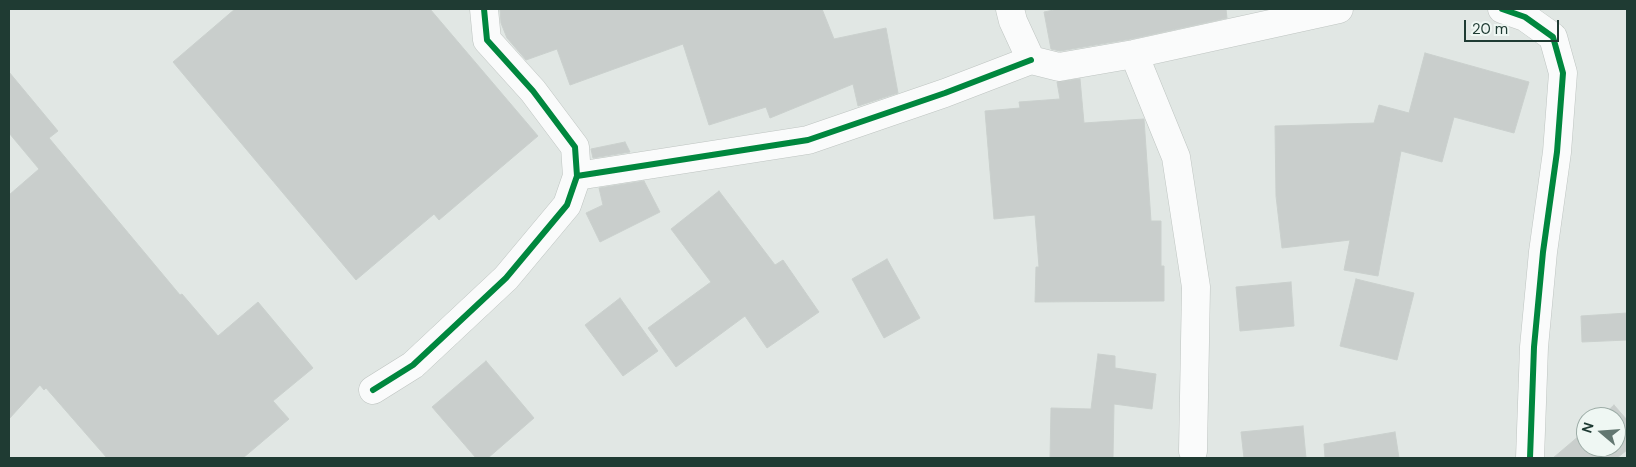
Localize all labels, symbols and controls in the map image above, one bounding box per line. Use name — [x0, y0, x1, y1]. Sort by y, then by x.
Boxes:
scale bar — [1466, 10, 1561, 42]
text: 20 m — [1472, 19, 1508, 39]
north arrow — [1576, 407, 1626, 457]
text: N — [1578, 420, 1598, 435]

